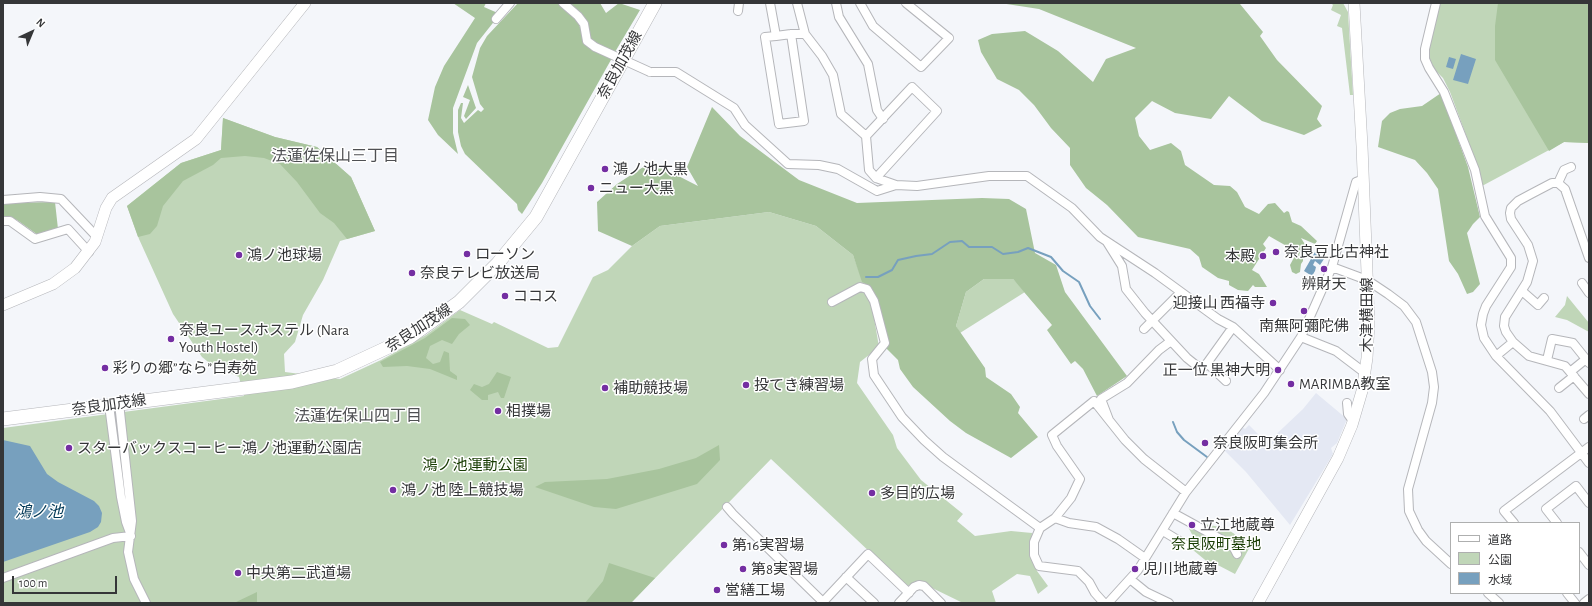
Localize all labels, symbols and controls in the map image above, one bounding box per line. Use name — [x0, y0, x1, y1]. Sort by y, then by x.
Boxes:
north arrow — [12, 12, 52, 52]
text: N — [34, 16, 47, 30]
street label: 奈良加茂線 — [594, 28, 646, 102]
district label: 法蓮佐保山三丁目 — [271, 146, 399, 166]
place label: 鴻ノ池大黒 — [613, 160, 688, 178]
marker: 鴻ノ池大黒 — [600, 164, 610, 174]
place label: ニュー大黒 — [599, 179, 674, 197]
marker: ニュー大黒 — [586, 183, 596, 193]
place label: 奈良豆比古神社 — [1284, 243, 1389, 261]
place label: ローソン — [475, 245, 535, 263]
place label: 鴻ノ池球場 — [247, 246, 322, 264]
place label: 本殿 — [1225, 247, 1255, 265]
marker: 奈良豆比古神社 — [1271, 247, 1281, 257]
marker: ローソン — [462, 249, 472, 259]
marker: 鴻ノ池球場 — [234, 250, 244, 260]
marker: 本殿 — [1258, 251, 1268, 261]
place label: 奈良テレビ放送局 — [420, 264, 540, 282]
marker: 辨財天 — [1319, 264, 1329, 274]
marker: 奈良テレビ放送局 — [407, 268, 417, 278]
place label: 辨財天 — [1302, 275, 1346, 293]
street label: 木津横田線 — [1358, 278, 1376, 352]
place label: ココス — [513, 287, 558, 305]
marker: ココス — [500, 291, 510, 301]
place label: 迎接山 西福寺 — [1173, 294, 1265, 312]
marker: 迎接山 西福寺 — [1268, 298, 1278, 308]
street label: 奈良加茂線 — [383, 300, 455, 356]
marker: 南無阿彌陀佛 — [1299, 306, 1309, 316]
place label: 南無阿彌陀佛 — [1259, 317, 1349, 335]
place label: 奈良ユースホステル (Nara Youth Hostel) — [179, 321, 349, 356]
marker: 奈良ユースホステル (Nara Youth Hostel) — [166, 334, 176, 344]
place label: 彩りの郷”なら”白寿苑 — [113, 359, 257, 377]
place label: 正一位 黒神大明 — [1163, 361, 1270, 379]
marker: 彩りの郷”なら”白寿苑 — [100, 363, 110, 373]
marker: 正一位 黒神大明 — [1273, 365, 1283, 375]
place label: MARIMBA教室 — [1299, 375, 1390, 393]
place label: 投てき練習場 — [754, 376, 844, 394]
place label: 補助競技場 — [613, 379, 688, 397]
marker: MARIMBA教室 — [1286, 379, 1296, 389]
marker: 投てき練習場 — [741, 380, 751, 390]
marker: 補助競技場 — [600, 383, 610, 393]
street label: 奈良加茂線 — [71, 391, 147, 419]
place label: 相撲場 — [506, 402, 551, 420]
district label: 法蓮佐保山四丁目 — [294, 406, 422, 426]
marker: 相撲場 — [493, 406, 503, 416]
place label: 奈良阪町集会所 — [1213, 434, 1318, 452]
marker: 奈良阪町集会所 — [1200, 438, 1210, 448]
place label: スターバックスコーヒー鴻ノ池運動公園店 — [77, 439, 362, 457]
marker: スターバックスコーヒー鴻ノ池運動公園店 — [64, 443, 74, 453]
park label: 鴻ノ池運動公園 — [423, 456, 527, 474]
place label: 鴻ノ池 陸上競技場 — [401, 481, 523, 499]
place label: 多目的広場 — [880, 484, 955, 502]
marker: 鴻ノ池 陸上競技場 — [388, 485, 398, 495]
marker: 多目的広場 — [867, 488, 877, 498]
water label: 鴻ノ池 — [15, 502, 63, 522]
place label: 立江地蔵尊 — [1200, 516, 1275, 534]
marker: 立江地蔵尊 — [1187, 520, 1197, 530]
legend — [1450, 522, 1580, 594]
text: 道路 — [1488, 534, 1512, 546]
park label: 奈良阪町墓地 — [1171, 535, 1261, 553]
place label: 第16実習場 — [732, 536, 804, 554]
marker: 第16実習場 — [719, 540, 729, 550]
text: 公園 — [1488, 554, 1512, 566]
place label: 第8実習場 — [751, 560, 818, 578]
place label: 児川地蔵尊 — [1143, 560, 1218, 578]
place label: 中央第二武道場 — [246, 564, 351, 582]
marker: 第8実習場 — [738, 564, 748, 574]
marker: 児川地蔵尊 — [1130, 564, 1140, 574]
scale bar — [14, 568, 119, 594]
marker: 中央第二武道場 — [233, 568, 243, 578]
text: 水域 — [1488, 574, 1512, 586]
text: 100 m — [19, 577, 47, 589]
place label: 営繕工場 — [725, 581, 785, 599]
marker: 営繕工場 — [712, 585, 722, 595]

